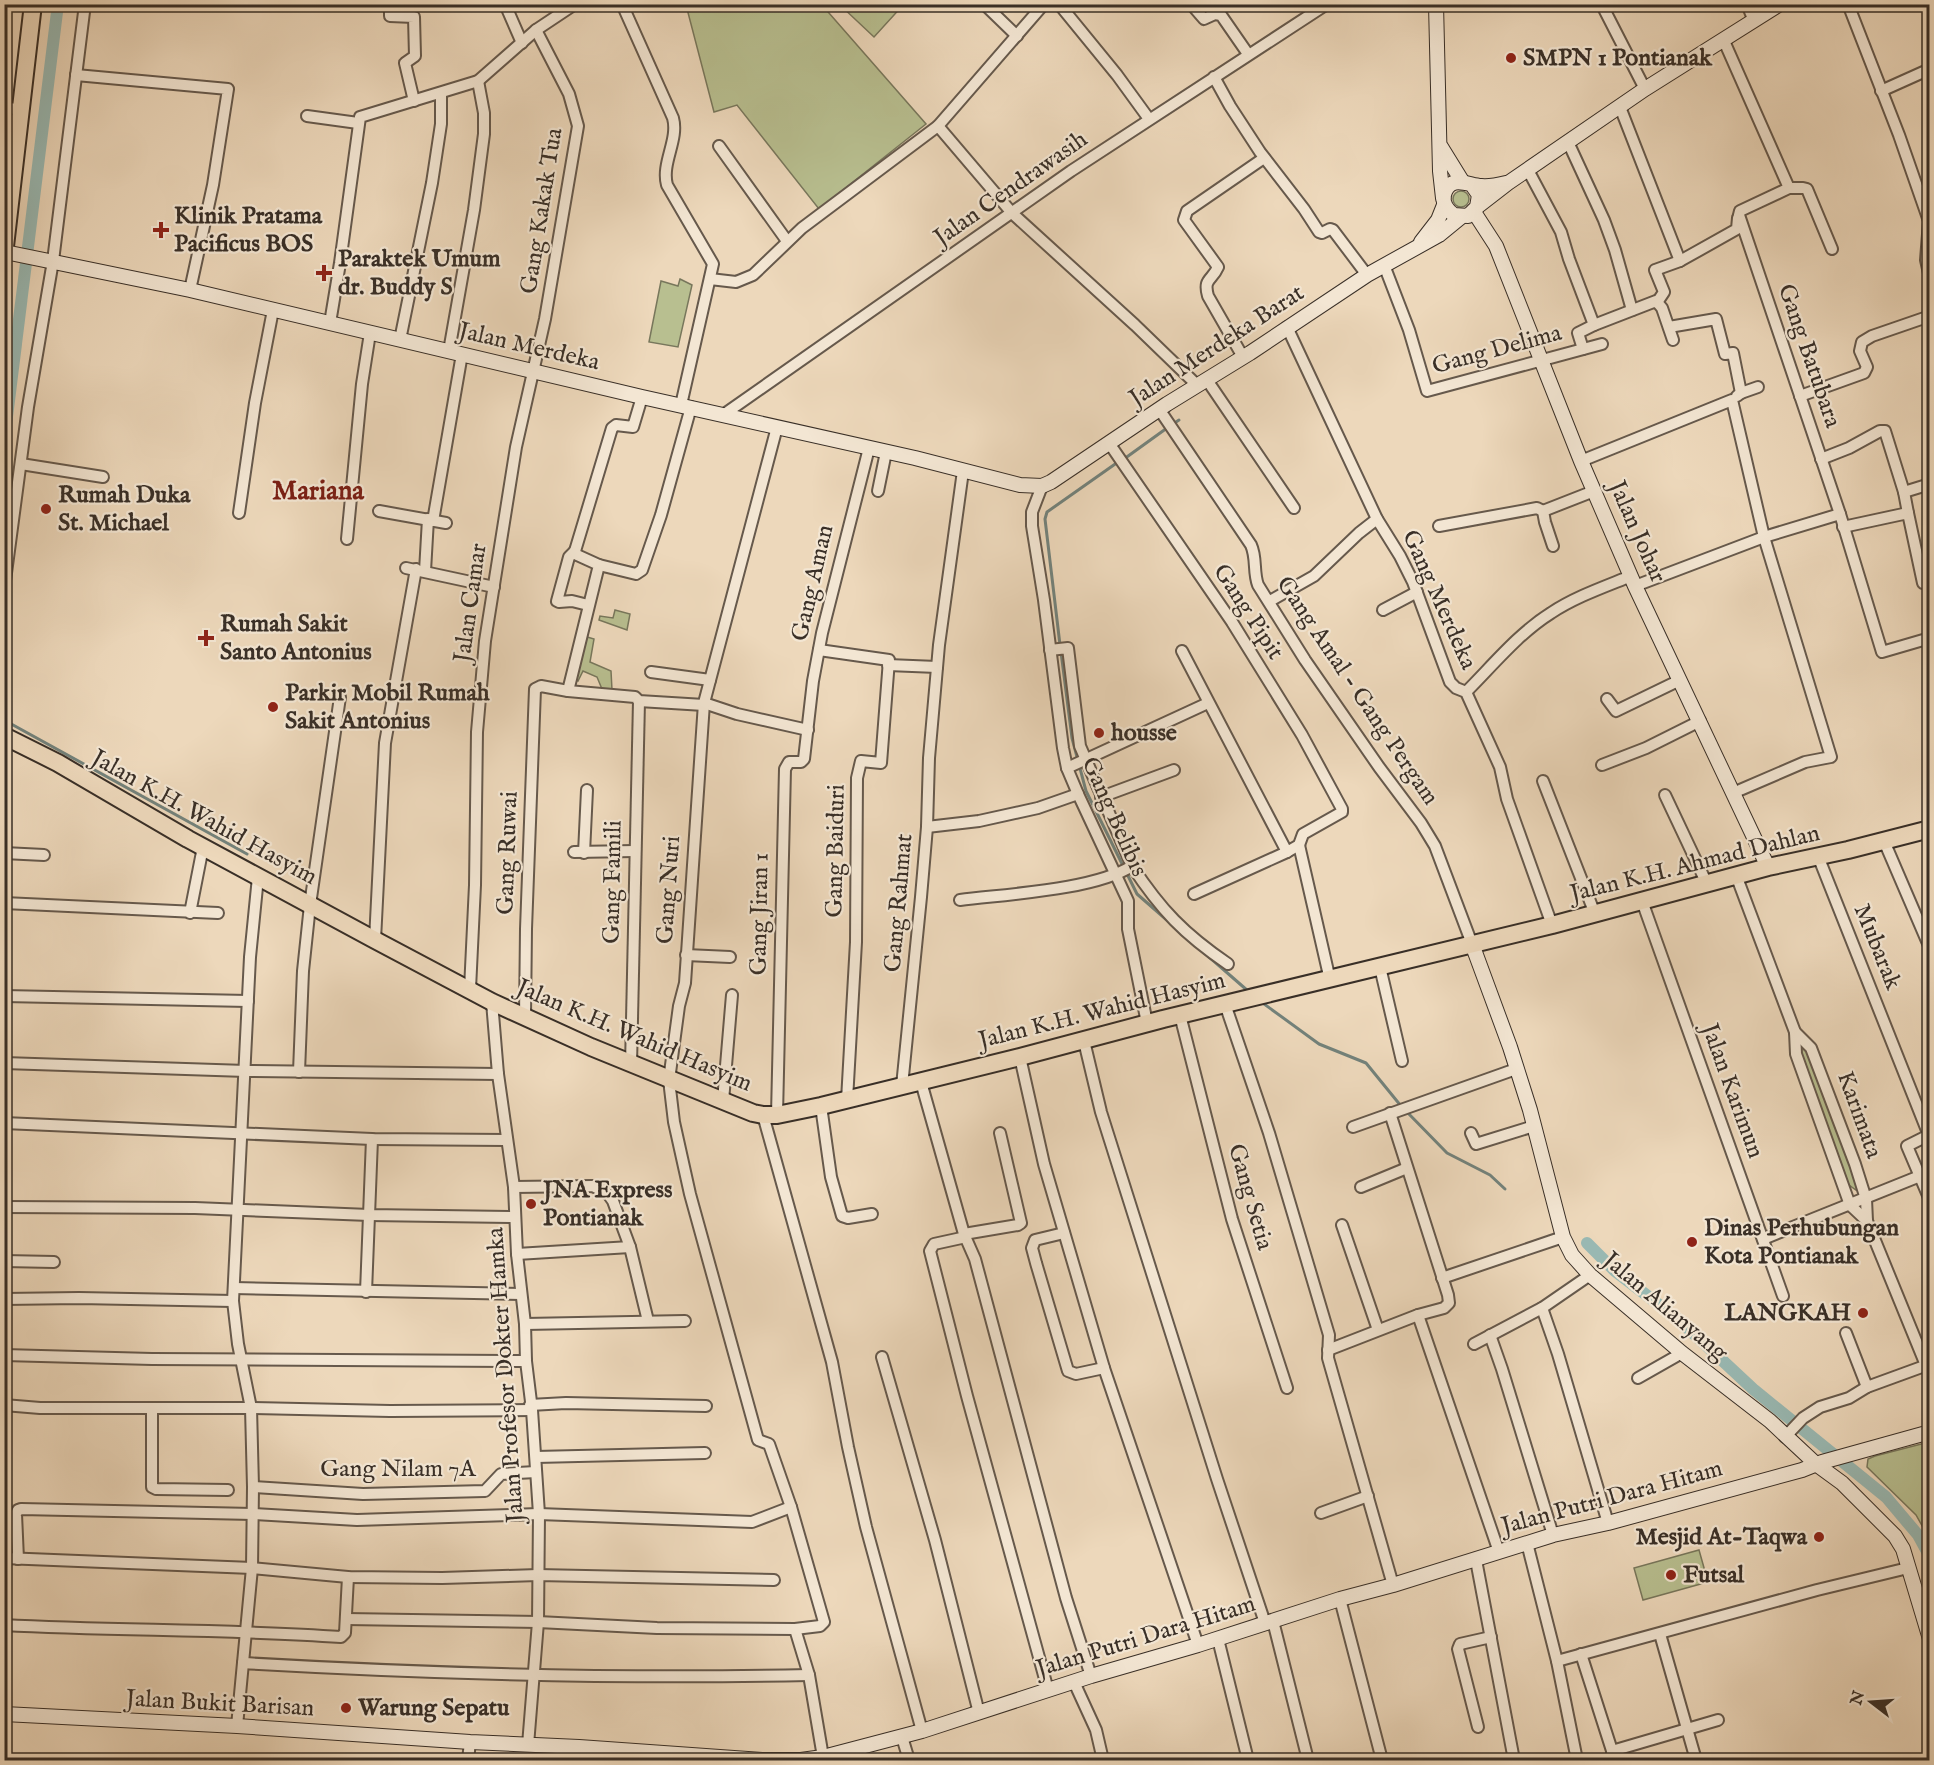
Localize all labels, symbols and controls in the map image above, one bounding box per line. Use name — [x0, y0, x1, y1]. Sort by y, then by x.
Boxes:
place label: SMPN 1 Pontianak — [1523, 43, 1713, 74]
marker: SMPN 1 Pontianak — [1504, 51, 1518, 65]
street label: Jalan Cendrawasih — [926, 124, 1094, 255]
street label: Gang Kakak Tua — [514, 125, 571, 296]
place label: Klinik Pratama Pacificus BOS — [174, 201, 323, 260]
marker: Klinik Pratama Pacificus BOS — [152, 221, 170, 239]
place label: Paraktek Umum dr. Buddy S — [338, 244, 501, 303]
marker: Paraktek Umum dr. Buddy S — [315, 264, 333, 282]
street label: Jalan Merdeka Barat — [1121, 278, 1310, 416]
street label: Gang Batubara — [1770, 280, 1848, 432]
street label: Jalan Merdeka — [453, 315, 603, 378]
street label: Gang Delima — [1429, 318, 1566, 382]
street label: Jalan Johar — [1600, 473, 1673, 588]
district label: Mariana — [272, 475, 365, 509]
place label: Rumah Duka St. Michael — [58, 480, 191, 539]
marker: Rumah Duka St. Michael — [39, 502, 53, 516]
street label: Gang Aman — [785, 522, 841, 644]
street label: Gang Merdeka — [1394, 525, 1484, 675]
street label: Jalan Camar — [447, 541, 495, 667]
street label: Gang Pipit — [1206, 558, 1290, 666]
street label: Gang Amal - Gang Pergam — [1269, 571, 1445, 811]
place label: Rumah Sakit Santo Antonius — [220, 609, 372, 668]
marker: Rumah Sakit Santo Antonius — [197, 629, 215, 647]
place label: Parkir Mobil Rumah Sakit Antonius — [285, 678, 490, 737]
marker: Parkir Mobil Rumah Sakit Antonius — [266, 700, 280, 714]
place label: housse — [1110, 718, 1177, 749]
marker: housse — [1092, 726, 1106, 740]
street label: Jalan K.H. Wahid Hasyim — [83, 742, 322, 893]
street label: Gang Belibis — [1074, 752, 1154, 882]
street label: Gang Baiduri — [819, 784, 853, 918]
street label: Gang Ruwai — [490, 791, 526, 915]
street label: Jalan K.H. Ahmad Dahlan — [1564, 818, 1823, 911]
street label: Gang Famili — [596, 820, 630, 944]
street label: Gang Rahmat — [878, 832, 920, 974]
street label: Gang Nuri — [650, 835, 688, 945]
street label: Gang Jiran 1 — [743, 852, 777, 976]
street label: Mubarak — [1846, 899, 1908, 995]
street label: Jalan K.H. Wahid Hasyim — [972, 965, 1229, 1057]
street label: Jalan K.H. Wahid Hasyim — [509, 971, 757, 1100]
street label: Jalan Karimun — [1692, 1017, 1771, 1163]
street label: Karimata — [1829, 1067, 1889, 1163]
street label: Gang Setia — [1220, 1140, 1280, 1254]
place label: JNA Express Pontianak — [540, 1175, 673, 1234]
marker: JNA Express Pontianak — [524, 1197, 538, 1211]
place label: Dinas Perhubungan Kota Pontianak — [1704, 1213, 1899, 1272]
street label: Jalan Profesor Dokter Hamka — [480, 1226, 532, 1527]
marker: Dinas Perhubungan Kota Pontianak — [1685, 1235, 1699, 1249]
street label: Jalan Alianyang — [1594, 1244, 1735, 1369]
place label: LANGKAH — [1724, 1298, 1851, 1329]
marker: LANGKAH — [1856, 1306, 1870, 1320]
street label: Gang Nilam 7A — [320, 1454, 477, 1485]
street label: Jalan Putri Dara Hitam — [1495, 1454, 1726, 1543]
place label: Mesjid At-Taqwa — [1635, 1522, 1808, 1553]
marker: Mesjid At-Taqwa — [1812, 1530, 1826, 1544]
place label: Futsal — [1683, 1560, 1745, 1591]
marker: Futsal — [1664, 1568, 1678, 1582]
street label: Jalan Putri Dara Hitam — [1030, 1589, 1259, 1686]
north arrow — [1841, 1672, 1901, 1732]
street label: Jalan Bukit Barisan — [122, 1683, 315, 1724]
text: N — [1847, 1689, 1870, 1709]
place label: Warung Sepatu — [357, 1693, 510, 1724]
marker: Warung Sepatu — [339, 1701, 353, 1715]

